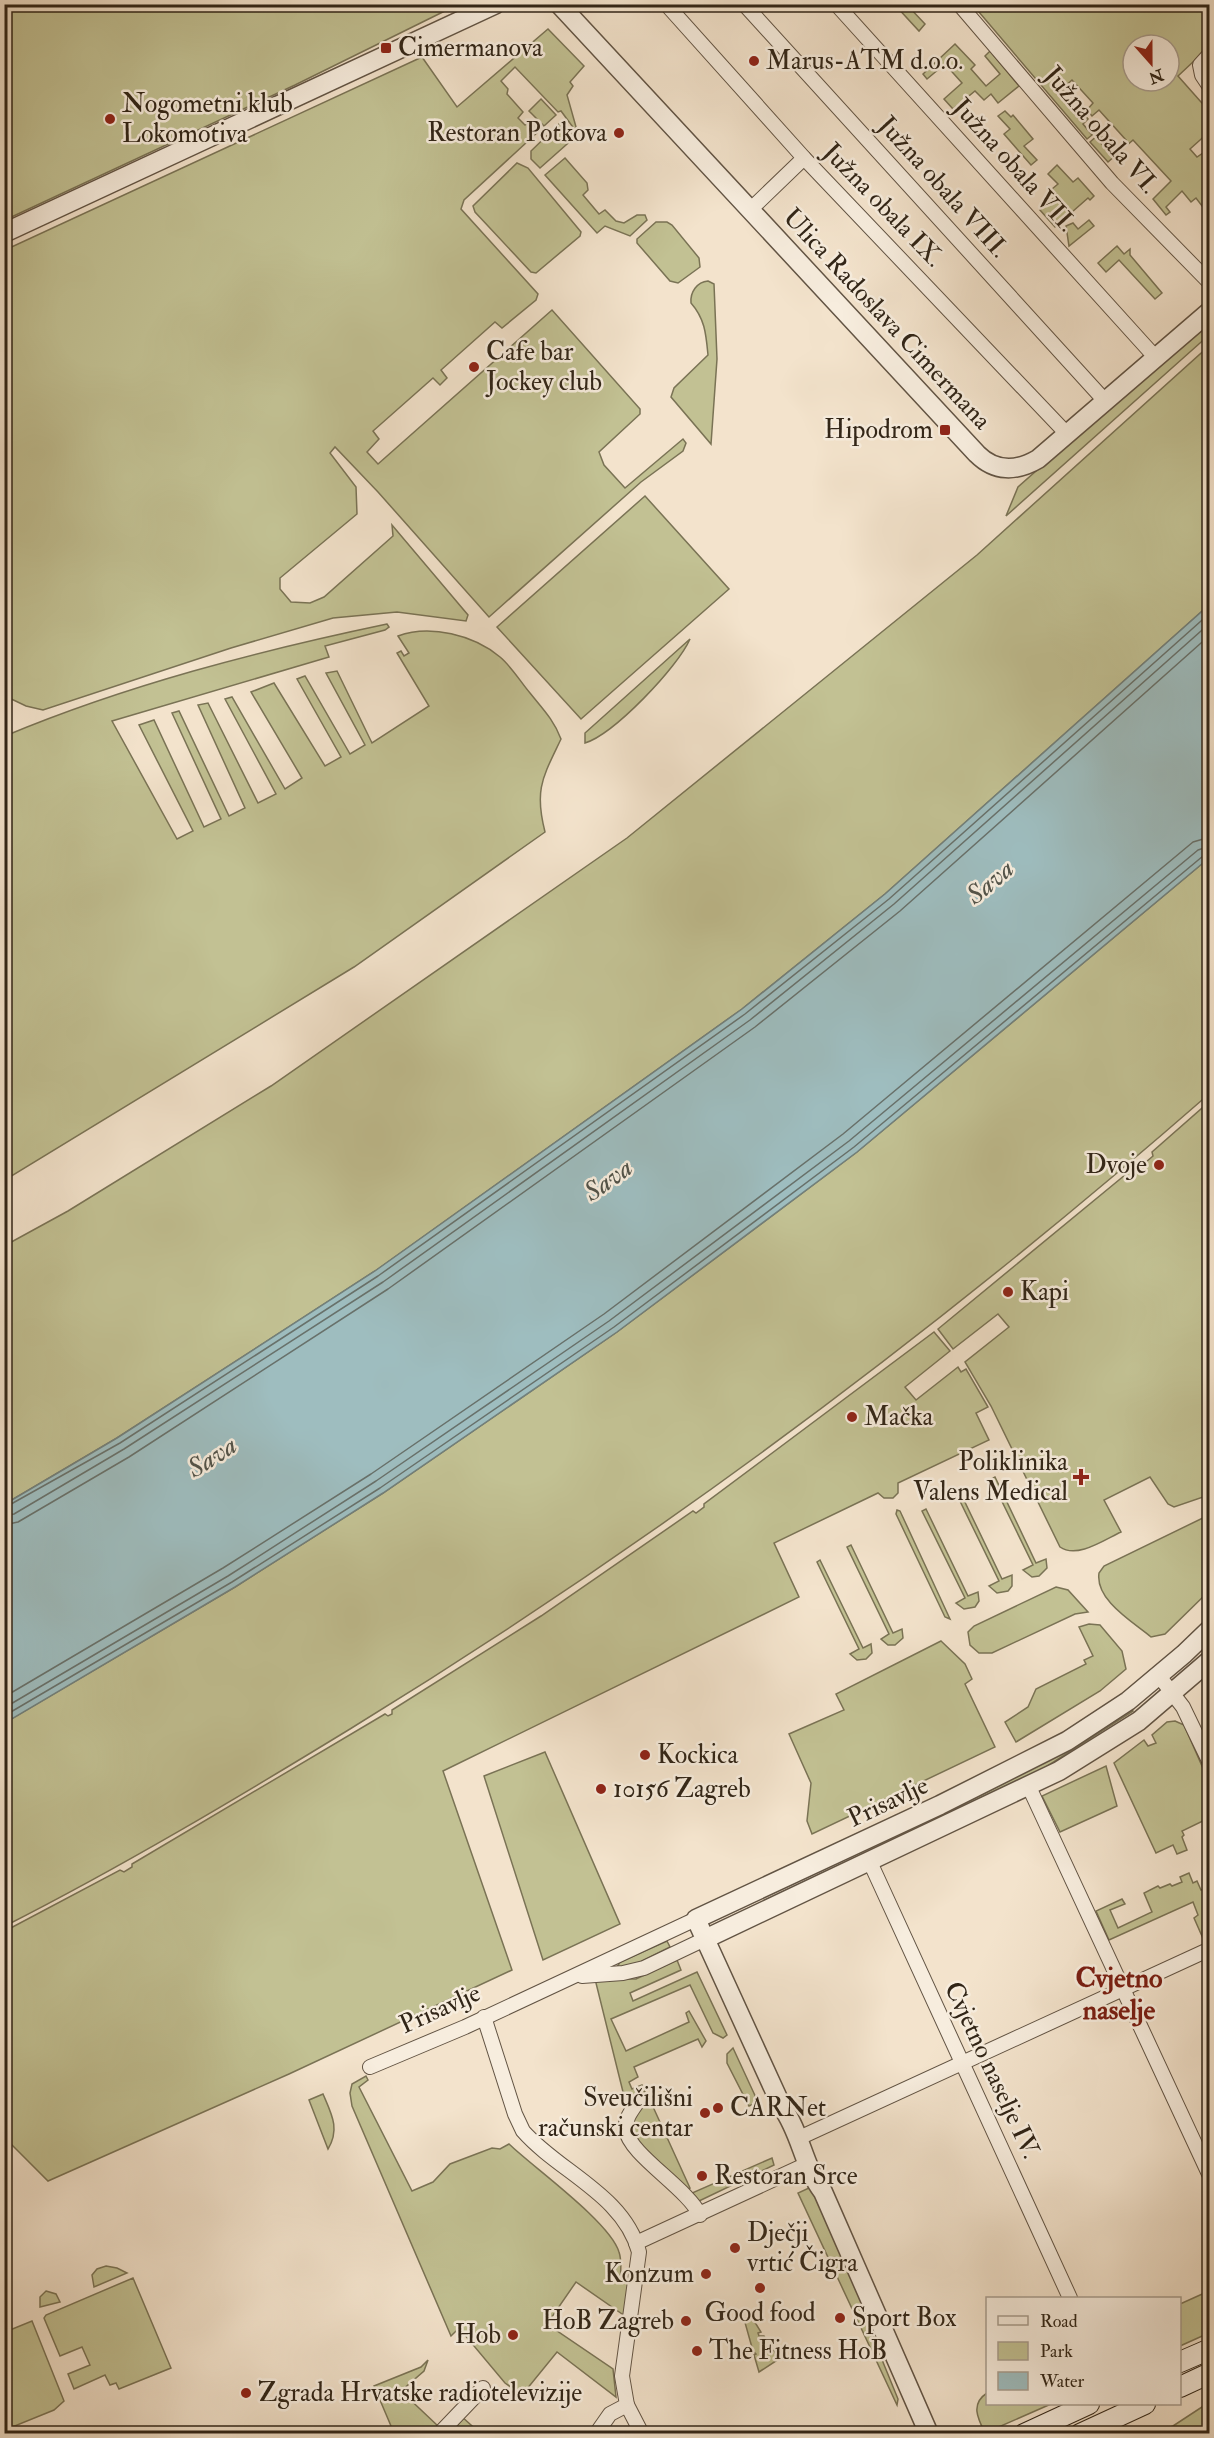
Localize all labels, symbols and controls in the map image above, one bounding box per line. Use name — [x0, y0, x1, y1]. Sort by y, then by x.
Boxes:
place label: Cimermanova — [398, 32, 543, 64]
north arrow — [1121, 33, 1181, 93]
marker: Cimermanova — [379, 41, 393, 55]
place label: Marus-ATM d.o.o. — [766, 45, 963, 77]
marker: Marus-ATM d.o.o. — [747, 54, 761, 68]
street label: Južna obala VI. — [1036, 59, 1165, 200]
text: N — [1145, 64, 1167, 88]
place label: Nogometni klub Lokomotiva — [122, 88, 293, 150]
street label: Južna obala VII. — [945, 91, 1082, 238]
street label: Južna obala VIII. — [870, 109, 1015, 264]
marker: Nogometni klub Lokomotiva — [103, 112, 117, 126]
place label: Restoran Potkova — [427, 117, 607, 149]
marker: Restoran Potkova — [612, 126, 626, 140]
street label: Južna obala IX. — [815, 136, 950, 274]
street label: Ulica Radoslava Cimermana — [776, 202, 998, 437]
place label: Cafe bar Jockey club — [485, 336, 602, 398]
marker: Cafe bar Jockey club — [467, 360, 481, 374]
place label: Hipodrom — [824, 414, 933, 447]
marker: Hipodrom — [938, 423, 952, 437]
water label: Sava — [958, 852, 1021, 912]
place label: Dvoje — [1085, 1149, 1147, 1181]
water label: Sava — [576, 1151, 639, 1209]
marker: Dvoje — [1152, 1158, 1166, 1172]
place label: Kapi — [1020, 1276, 1069, 1309]
marker: Kapi — [1001, 1285, 1015, 1299]
place label: Mačka — [864, 1401, 933, 1433]
marker: Mačka — [845, 1410, 859, 1424]
water label: Sava — [180, 1429, 243, 1486]
place label: Poliklinika Valens Medical — [913, 1446, 1068, 1508]
marker: Poliklinika Valens Medical — [1072, 1468, 1090, 1486]
place label: Kockica — [657, 1739, 738, 1771]
marker: Kockica — [638, 1748, 652, 1762]
street label: Prisavlje — [843, 1769, 934, 1835]
place label: 10156 Zagreb — [613, 1773, 751, 1805]
marker: 10156 Zagreb — [594, 1782, 608, 1796]
district label: Cvjetno naselje — [1075, 1961, 1163, 2028]
street label: Prisavlje — [394, 1977, 486, 2041]
street label: Cvjetno naselje IV. — [937, 1977, 1047, 2163]
place label: Sveučilišni računski centar — [538, 2082, 693, 2144]
place label: CARNet — [730, 2092, 826, 2124]
marker: CARNet — [711, 2101, 725, 2115]
marker: Sveučilišni računski centar — [698, 2106, 712, 2120]
place label: Restoran Srce — [714, 2160, 858, 2192]
marker: Restoran Srce — [695, 2169, 709, 2183]
place label: Dječji vrtić Čigra — [746, 2217, 858, 2279]
marker: Dječji vrtić Čigra — [728, 2241, 742, 2255]
place label: Konzum — [604, 2258, 694, 2290]
marker: Konzum — [699, 2267, 713, 2281]
marker: Good food — [753, 2281, 767, 2295]
place label: Good food — [704, 2297, 816, 2329]
legend — [986, 2297, 1181, 2405]
place label: Sport Box — [852, 2302, 957, 2335]
place label: HoB Zagreb — [542, 2305, 674, 2337]
text: Road — [1040, 2310, 1078, 2333]
marker: Sport Box — [833, 2311, 847, 2325]
marker: HoB Zagreb — [679, 2314, 693, 2328]
place label: Hob — [455, 2319, 501, 2351]
marker: Hob — [506, 2328, 520, 2342]
place label: The Fitness HoB — [709, 2335, 887, 2367]
text: Park — [1040, 2340, 1073, 2363]
marker: The Fitness HoB — [690, 2344, 704, 2358]
text: Water — [1039, 2370, 1084, 2393]
place label: Zgrada Hrvatske radiotelevizije — [258, 2377, 582, 2409]
marker: Zgrada Hrvatske radiotelevizije — [239, 2386, 253, 2400]

